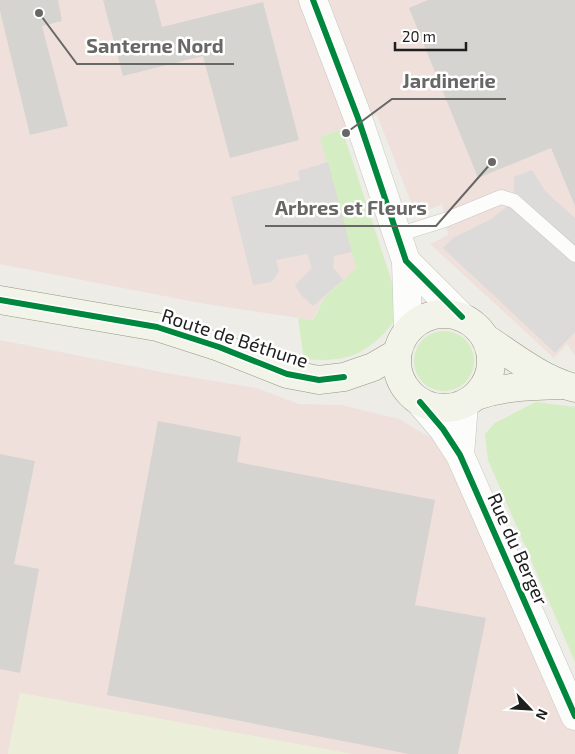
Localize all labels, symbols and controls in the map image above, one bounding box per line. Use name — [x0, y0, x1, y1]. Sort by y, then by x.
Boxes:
scale bar — [395, 20, 466, 52]
text: 20 m — [402, 27, 436, 45]
callout: Santerne Nord — [77, 29, 234, 64]
text: Santerne Nord — [86, 33, 224, 57]
callout: Jardinerie — [392, 64, 506, 99]
text: Jardinerie — [402, 68, 496, 92]
callout: Arbres et Fleurs — [265, 191, 436, 226]
text: Arbres et Fleurs — [275, 195, 427, 219]
street label: Route de Béthune — [159, 303, 311, 372]
street label: Rue du Berger — [483, 489, 554, 609]
north arrow — [505, 684, 555, 734]
text: N — [532, 707, 552, 723]

